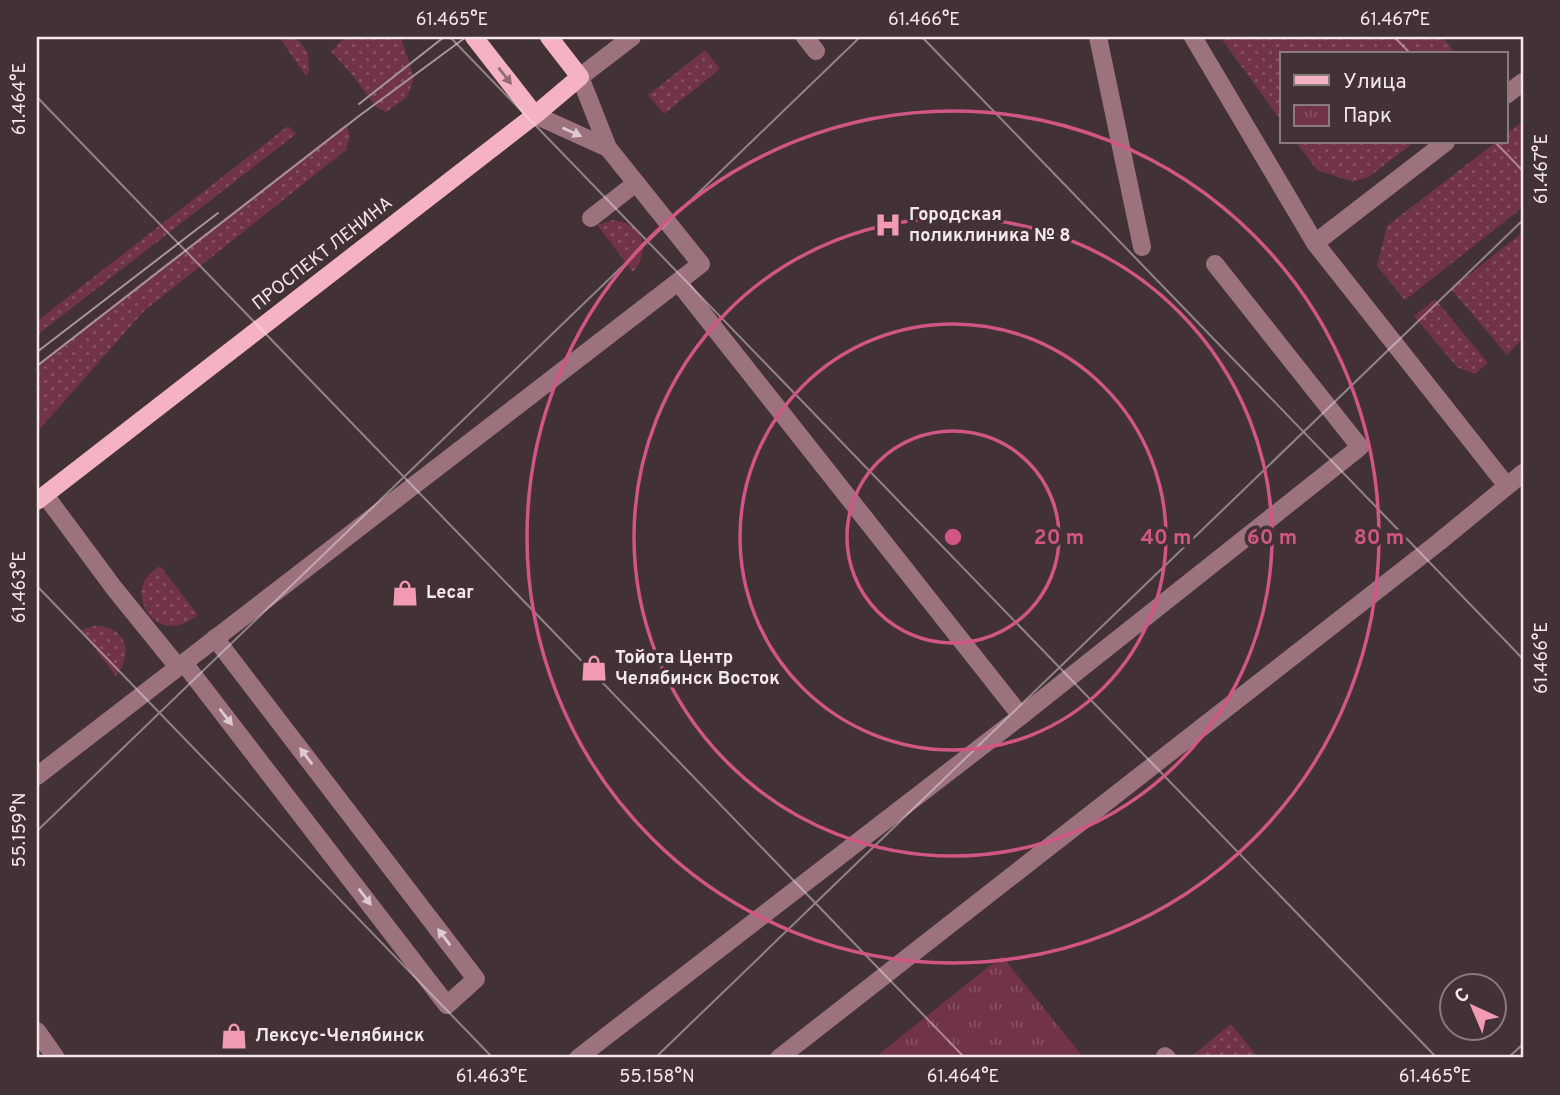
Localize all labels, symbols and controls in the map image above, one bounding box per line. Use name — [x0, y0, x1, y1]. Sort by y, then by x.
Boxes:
text: 61.465°E — [416, 9, 488, 32]
text: 61.466°E — [888, 9, 960, 32]
text: 61.467°E — [1360, 9, 1430, 32]
legend — [1280, 52, 1508, 144]
text: 61.464°E — [9, 63, 32, 135]
one-way arrow — [497, 67, 511, 85]
text: Улица — [1343, 69, 1407, 96]
text: Парк — [1343, 103, 1392, 130]
one-way arrow — [562, 126, 582, 138]
text: 61.467°E — [1531, 134, 1554, 204]
street label: ПРОСПЕКТ ЛЕНИНА — [248, 192, 398, 316]
place label: Городская поликлиника № 8 — [909, 204, 1071, 248]
hospital icon: Городская поликлиника № 8 — [873, 210, 903, 240]
centre of rings — [941, 525, 965, 549]
text: 20 m — [1034, 525, 1084, 552]
text: 40 m — [1141, 525, 1191, 552]
text: 60 m — [1247, 525, 1297, 552]
text: 80 m — [1354, 525, 1404, 552]
text: 61.463°E — [9, 551, 32, 623]
shop icon: Lecar — [390, 578, 420, 608]
place label: Lecar — [426, 582, 474, 605]
text: 61.466°E — [1531, 622, 1554, 694]
place label: Тойота Центр Челябинск Восток — [615, 647, 780, 691]
shop icon: Тойота Центр Челябинск Восток — [579, 653, 609, 683]
one-way arrow — [218, 708, 232, 726]
one-way arrow — [299, 747, 313, 766]
text: 55.159°N — [9, 793, 32, 867]
one-way arrow — [357, 888, 371, 906]
one-way arrow — [438, 928, 452, 946]
north arrow — [1438, 972, 1508, 1042]
text: С — [1450, 983, 1475, 1009]
shop icon: Лексус-Челябинск — [219, 1021, 249, 1051]
place label: Лексус-Челябинск — [255, 1025, 425, 1048]
text: 61.463°E — [456, 1066, 528, 1089]
text: 55.158°N — [619, 1066, 695, 1089]
text: 61.464°E — [927, 1066, 999, 1089]
text: 61.465°E — [1399, 1066, 1471, 1089]

